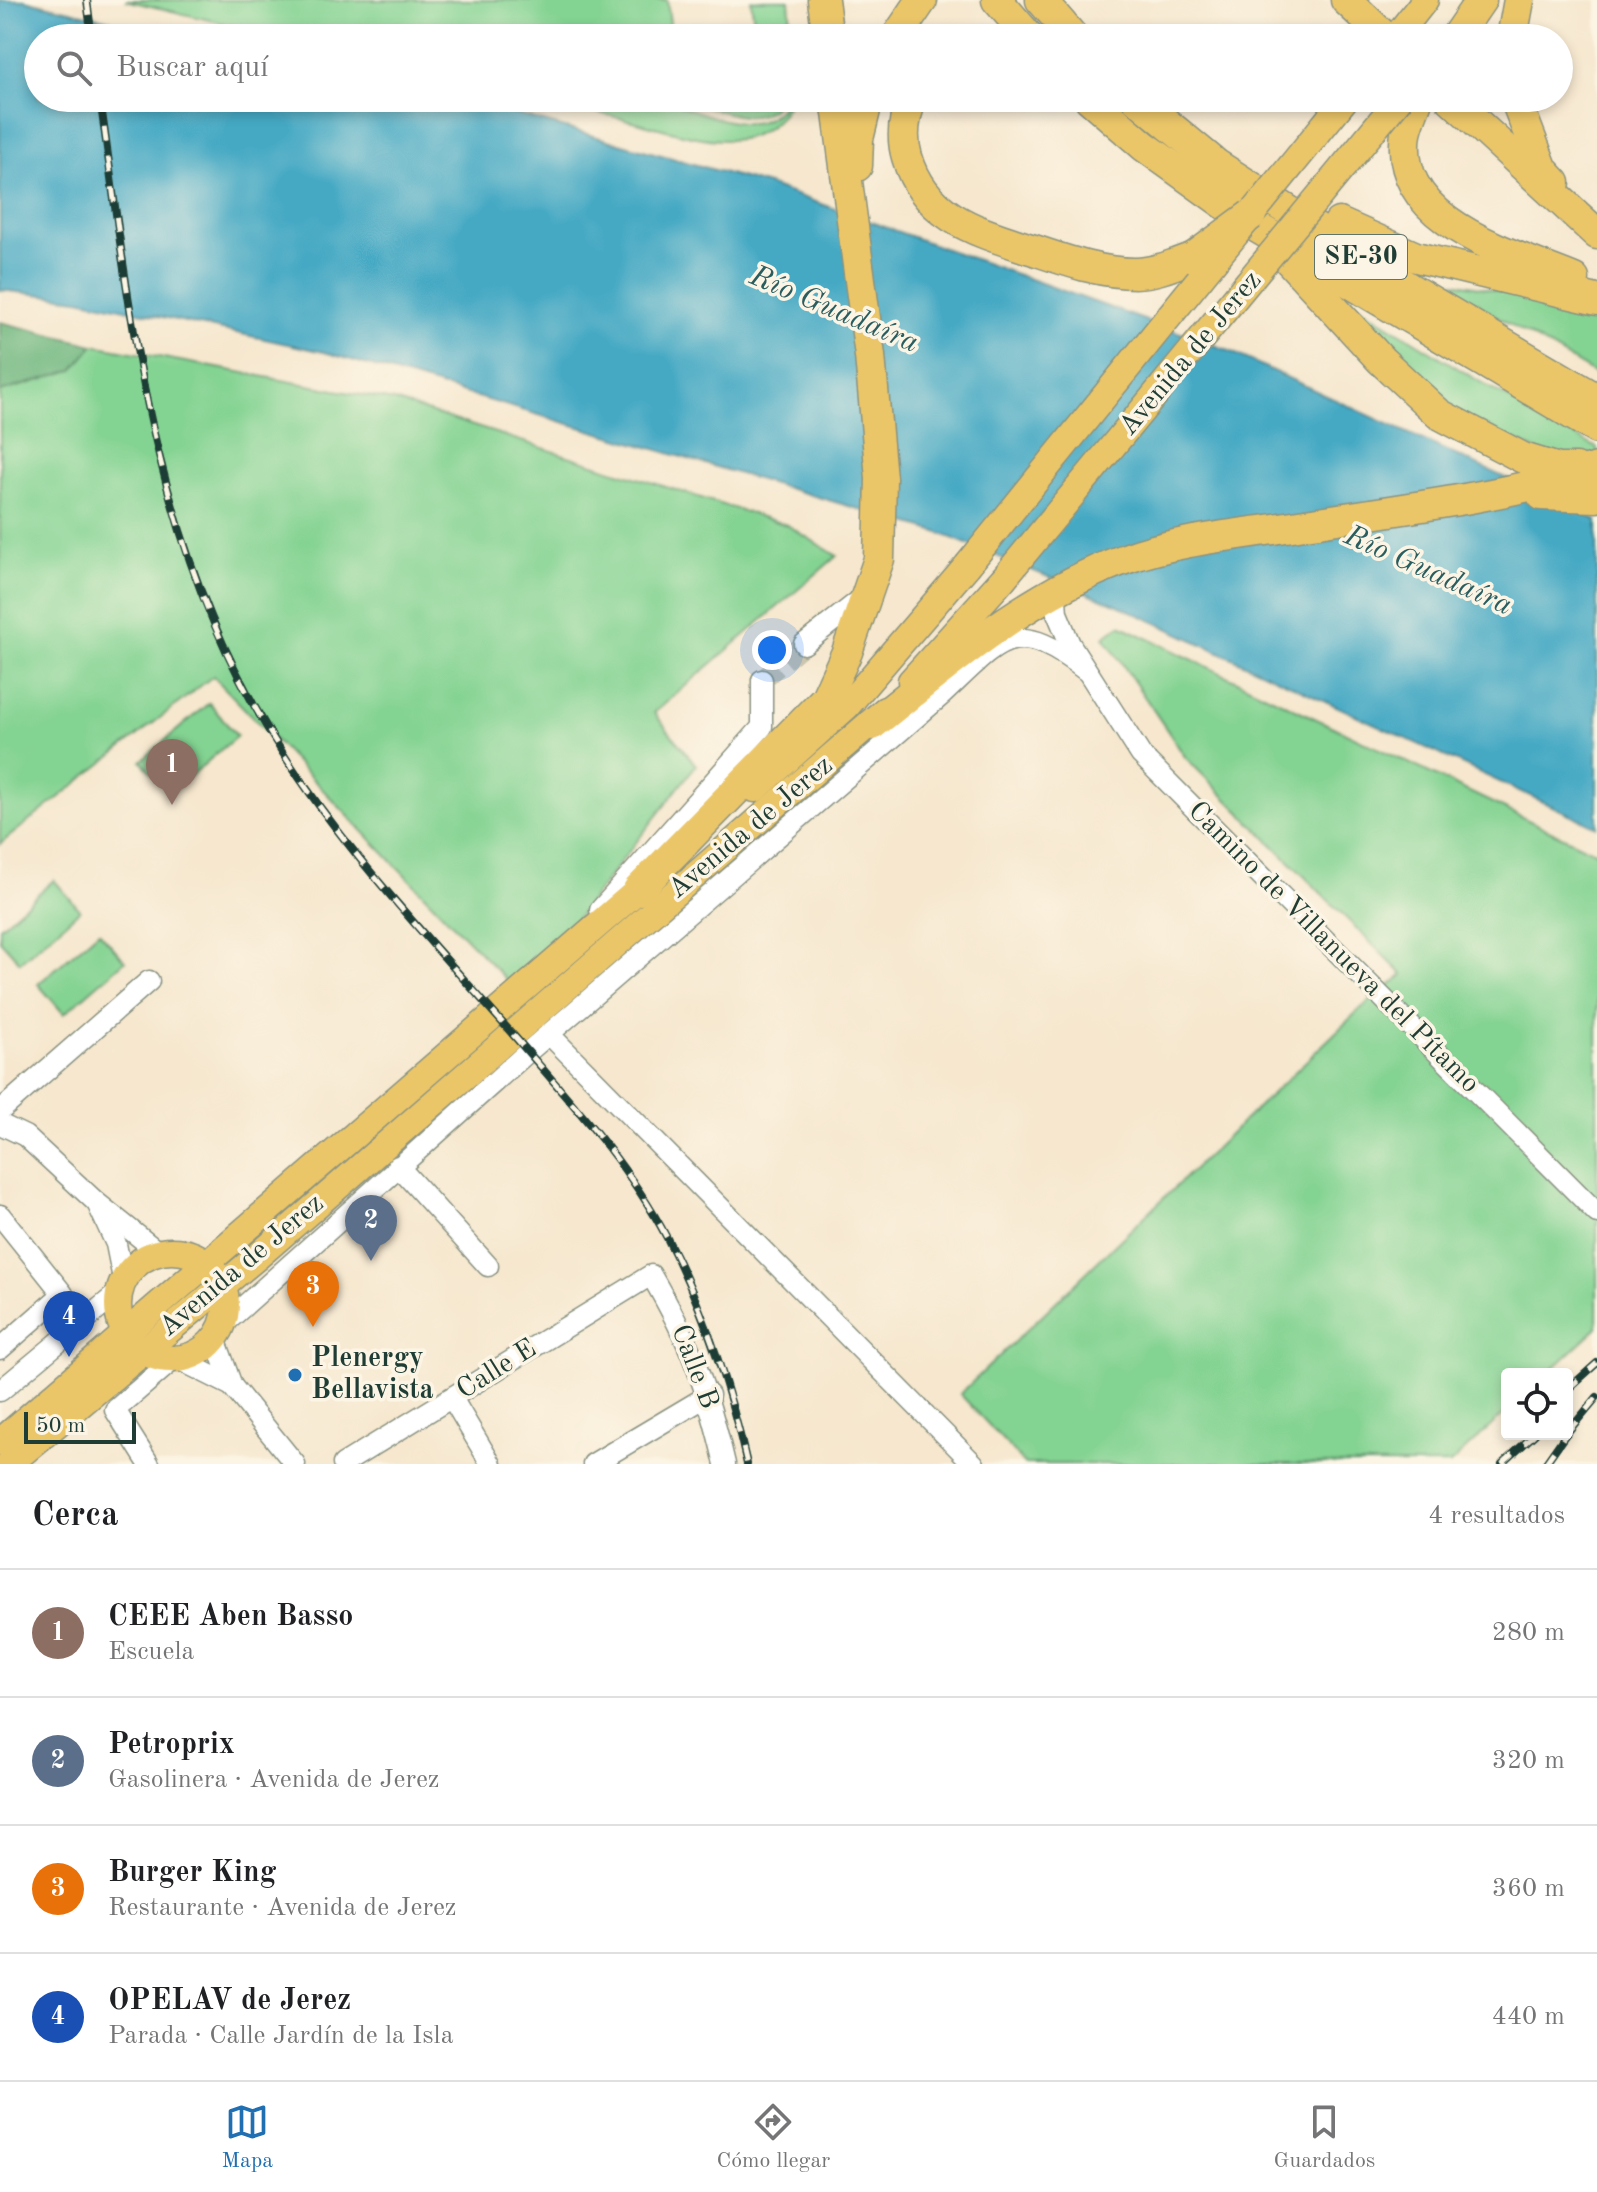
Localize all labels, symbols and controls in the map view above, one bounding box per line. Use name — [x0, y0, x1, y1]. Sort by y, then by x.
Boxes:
search box — [24, 24, 1573, 112]
icon: search — [52, 46, 96, 90]
text: Buscar aquí — [116, 53, 268, 83]
road number: SE-30 — [1315, 235, 1407, 279]
water label: Río Guadaíra — [744, 261, 923, 359]
street label: Avenida de Jerez — [1114, 266, 1268, 442]
water label: Río Guadaíra — [1339, 520, 1516, 621]
your location — [752, 630, 792, 670]
pin: 1 — [146, 739, 198, 805]
street label: Avenida de Jerez — [663, 751, 839, 905]
street label: Camino de Villanueva del Pítamo — [1182, 797, 1484, 1099]
street label: Avenida de Jerez — [154, 1189, 330, 1343]
pin: 2 — [345, 1195, 397, 1261]
pin: 3 — [287, 1261, 339, 1327]
pin: 4 — [43, 1291, 95, 1357]
street label: Calle B — [665, 1321, 723, 1413]
street label: Calle E — [452, 1335, 542, 1405]
place label: Plenergy Bellavista — [311, 1345, 434, 1405]
marker: Plenergy Bellavista — [286, 1366, 304, 1384]
map controls — [1501, 1368, 1573, 1440]
button: locate — [1501, 1368, 1573, 1440]
scale bar — [24, 1408, 136, 1444]
text: 50 m — [36, 1415, 85, 1437]
text: Cerca — [32, 1499, 118, 1533]
text: 4 resultados — [1428, 1503, 1565, 1529]
text: CEEE Aben Basso — [108, 1602, 353, 1632]
text: 1 — [50, 1620, 66, 1646]
text: 280 m — [1492, 1620, 1565, 1646]
text: Escuela — [108, 1639, 194, 1665]
text: Petroprix — [108, 1730, 235, 1760]
text: 2 — [50, 1748, 66, 1774]
text: 320 m — [1492, 1748, 1565, 1774]
text: Gasolinera · Avenida de Jerez — [108, 1767, 439, 1793]
text: Burger King — [108, 1858, 276, 1888]
text: 3 — [50, 1876, 66, 1902]
text: 360 m — [1492, 1876, 1565, 1902]
text: Restaurante · Avenida de Jerez — [108, 1895, 456, 1921]
text: OPELAV de Jerez — [108, 1986, 351, 2016]
text: 4 — [50, 2004, 66, 2030]
text: 440 m — [1492, 2004, 1565, 2030]
text: Parada · Calle Jardín de la Isla — [108, 2023, 454, 2049]
tab: Mapa — [222, 2100, 273, 2175]
tab: Cómo llegar — [716, 2100, 830, 2175]
tab: Guardados — [1274, 2100, 1375, 2175]

